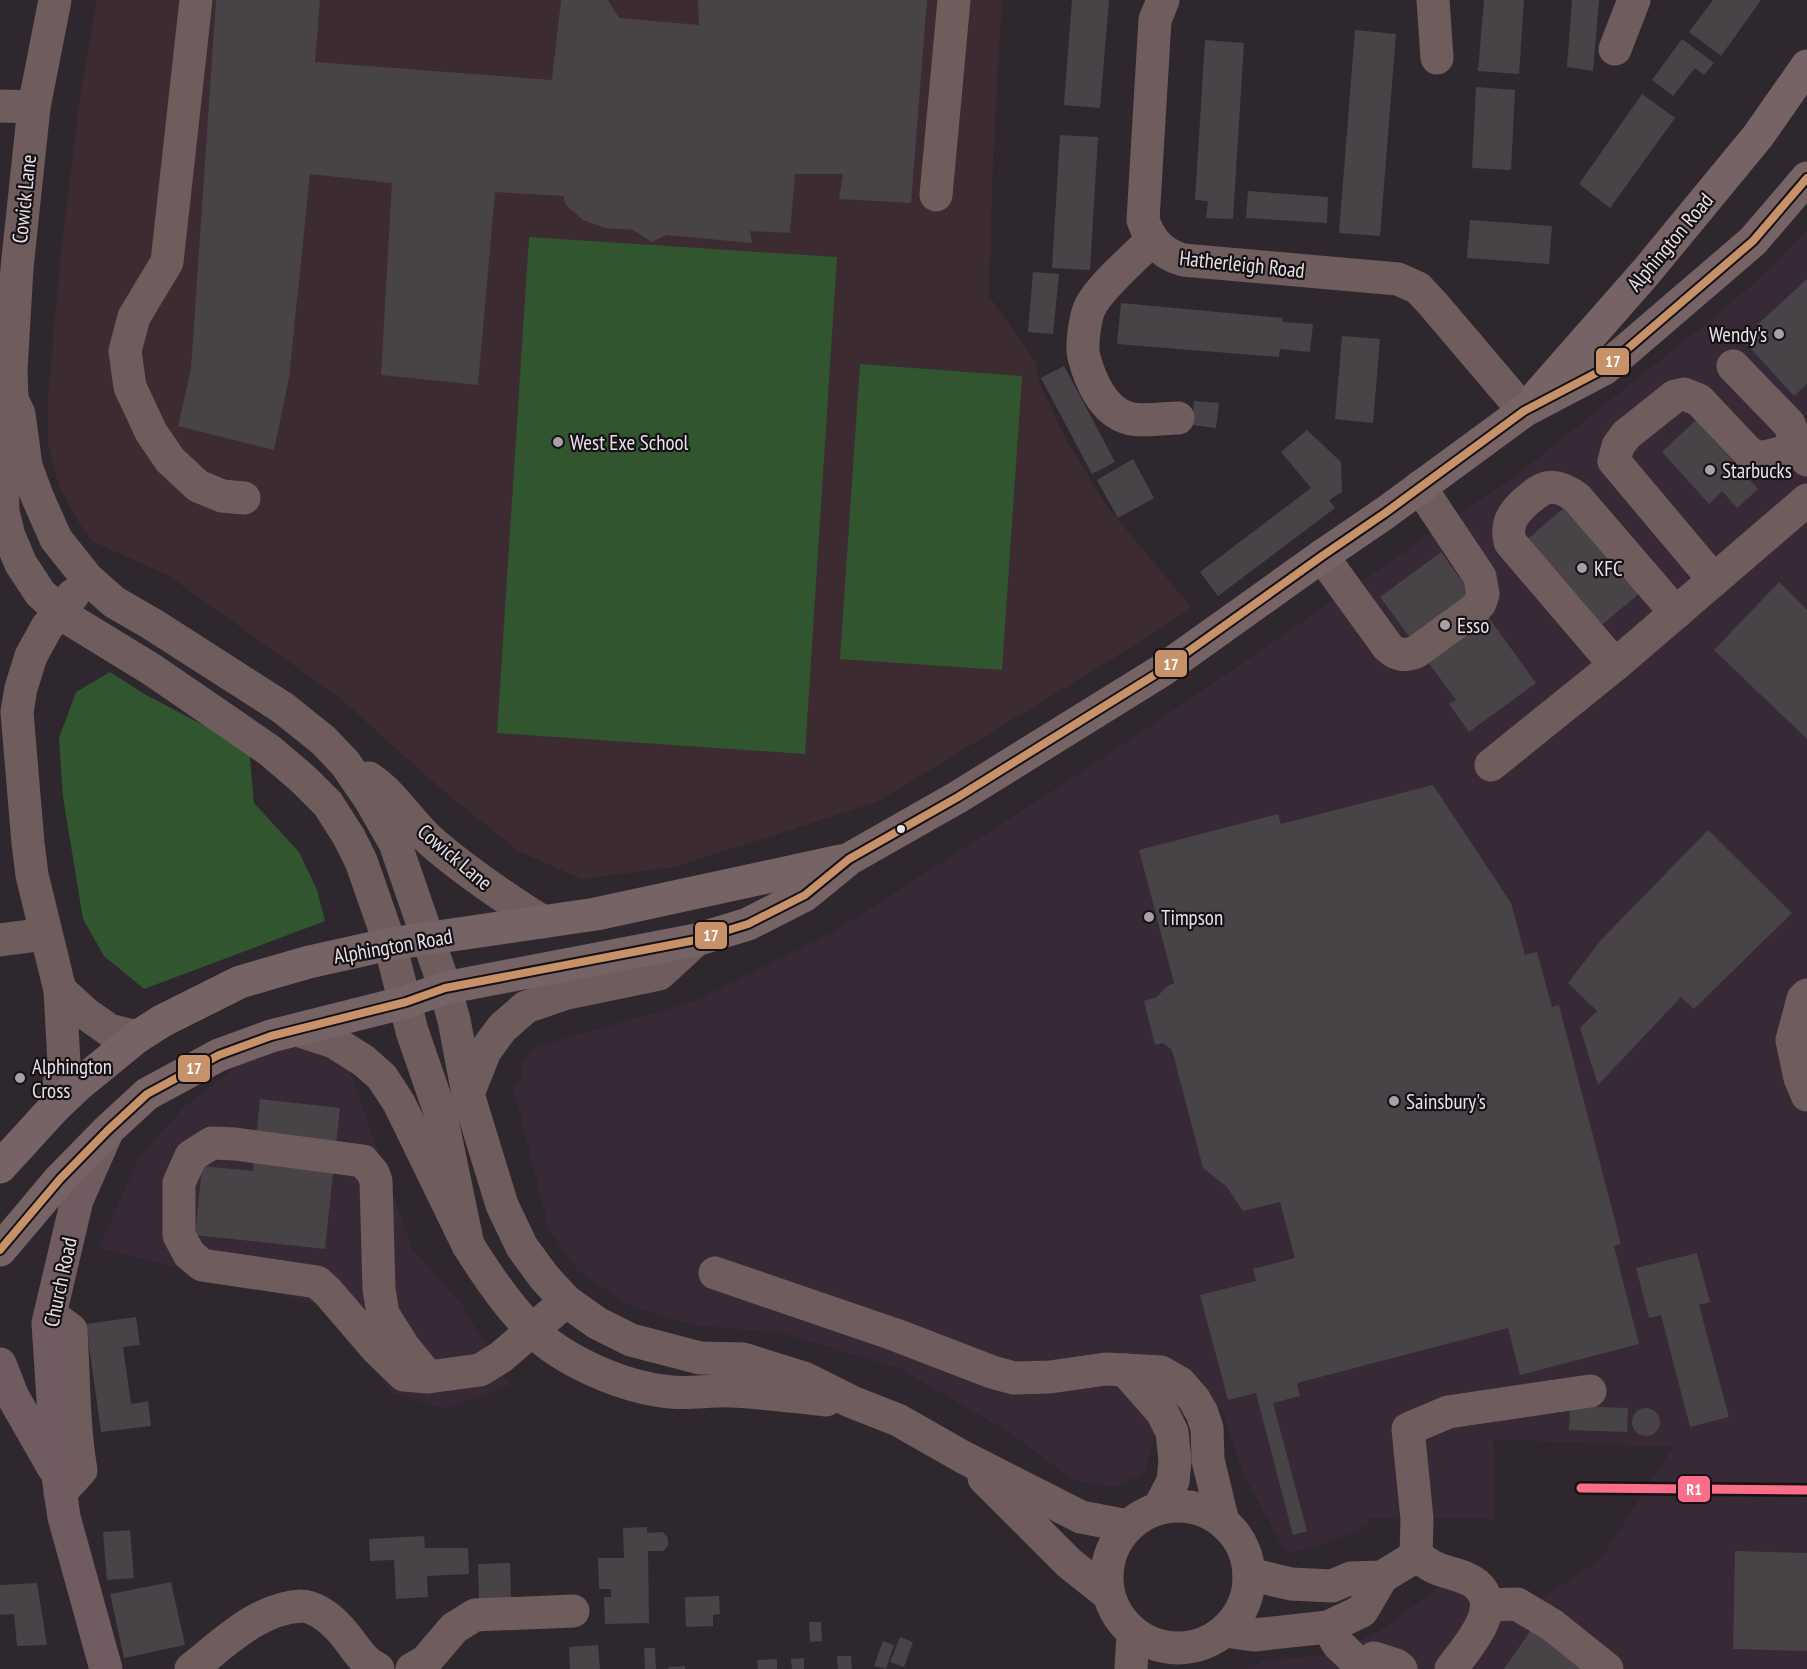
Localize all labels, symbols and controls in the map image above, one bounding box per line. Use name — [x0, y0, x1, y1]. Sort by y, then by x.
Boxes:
street label: Cowick Lane — [6, 153, 42, 245]
street label: Alphington Road — [1621, 187, 1719, 297]
street label: Hatherleigh Road — [1178, 244, 1306, 284]
place label: Wendy's — [1709, 321, 1767, 348]
marker: Wendy's — [1772, 327, 1786, 341]
line badge: 17 — [1595, 347, 1630, 376]
text: 17 — [1605, 351, 1621, 371]
place label: West Exe School — [570, 429, 689, 456]
marker: West Exe School — [551, 435, 565, 449]
place label: Starbucks — [1722, 457, 1792, 484]
marker: Starbucks — [1703, 463, 1717, 477]
place label: KFC — [1594, 555, 1623, 582]
marker: KFC — [1575, 561, 1589, 575]
place label: Esso — [1457, 612, 1489, 639]
marker: Esso — [1438, 618, 1452, 632]
line badge: 17 — [1154, 649, 1188, 678]
text: 17 — [1163, 654, 1179, 674]
street label: Cowick Lane — [412, 818, 498, 896]
unlabelled marker — [895, 823, 907, 835]
place label: Timpson — [1161, 904, 1223, 931]
marker: Timpson — [1142, 910, 1156, 924]
line badge: 17 — [694, 921, 728, 950]
street label: Alphington Road — [331, 922, 455, 970]
text: 17 — [703, 925, 719, 945]
place label: Alphington Cross — [32, 1053, 112, 1104]
line badge: 17 — [177, 1054, 211, 1083]
text: 17 — [186, 1058, 202, 1078]
marker: Alphington Cross — [13, 1071, 27, 1085]
place label: Sainsbury's — [1406, 1088, 1486, 1115]
marker: Sainsbury's — [1387, 1094, 1401, 1108]
street label: Church Road — [37, 1235, 83, 1329]
line badge: R1 — [1677, 1475, 1711, 1503]
text: R1 — [1686, 1479, 1702, 1499]

